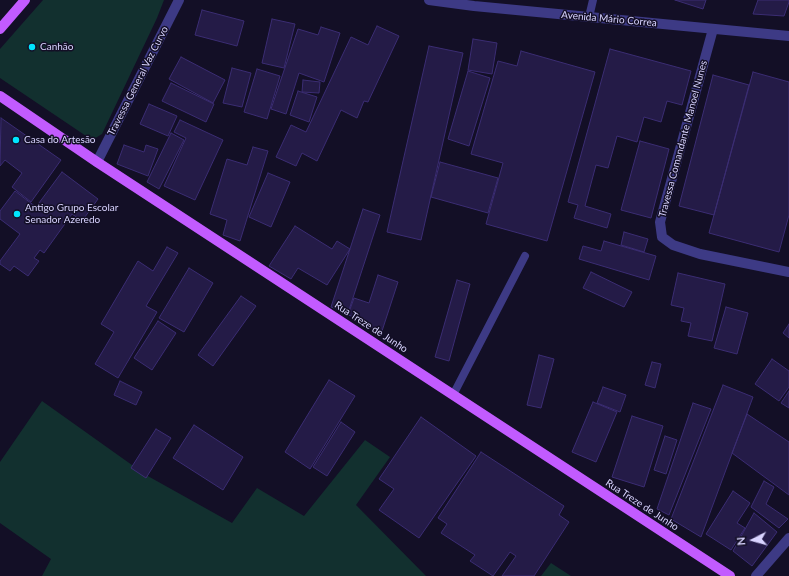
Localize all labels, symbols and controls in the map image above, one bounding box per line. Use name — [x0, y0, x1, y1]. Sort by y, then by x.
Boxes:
street label: Avenida Mário Correa — [561, 9, 657, 29]
street label: Travessa General Vaz Curvo — [105, 24, 171, 138]
place label: Canhão — [40, 41, 73, 53]
marker: Canhão — [27, 42, 37, 52]
street label: Travessa Comandante Manoel Nunes — [656, 59, 710, 219]
place label: Casa do Artesão — [24, 134, 96, 146]
marker: Casa do Artesão — [11, 135, 21, 145]
place label: Antigo Grupo Escolar Senador Azeredo — [25, 202, 118, 226]
marker: Antigo Grupo Escolar Senador Azeredo — [12, 209, 22, 219]
street label: Rua Treze de Junho — [332, 299, 410, 355]
street label: Rua Treze de Junho — [603, 477, 681, 533]
north arrow — [733, 520, 773, 560]
text: N — [734, 536, 747, 546]

